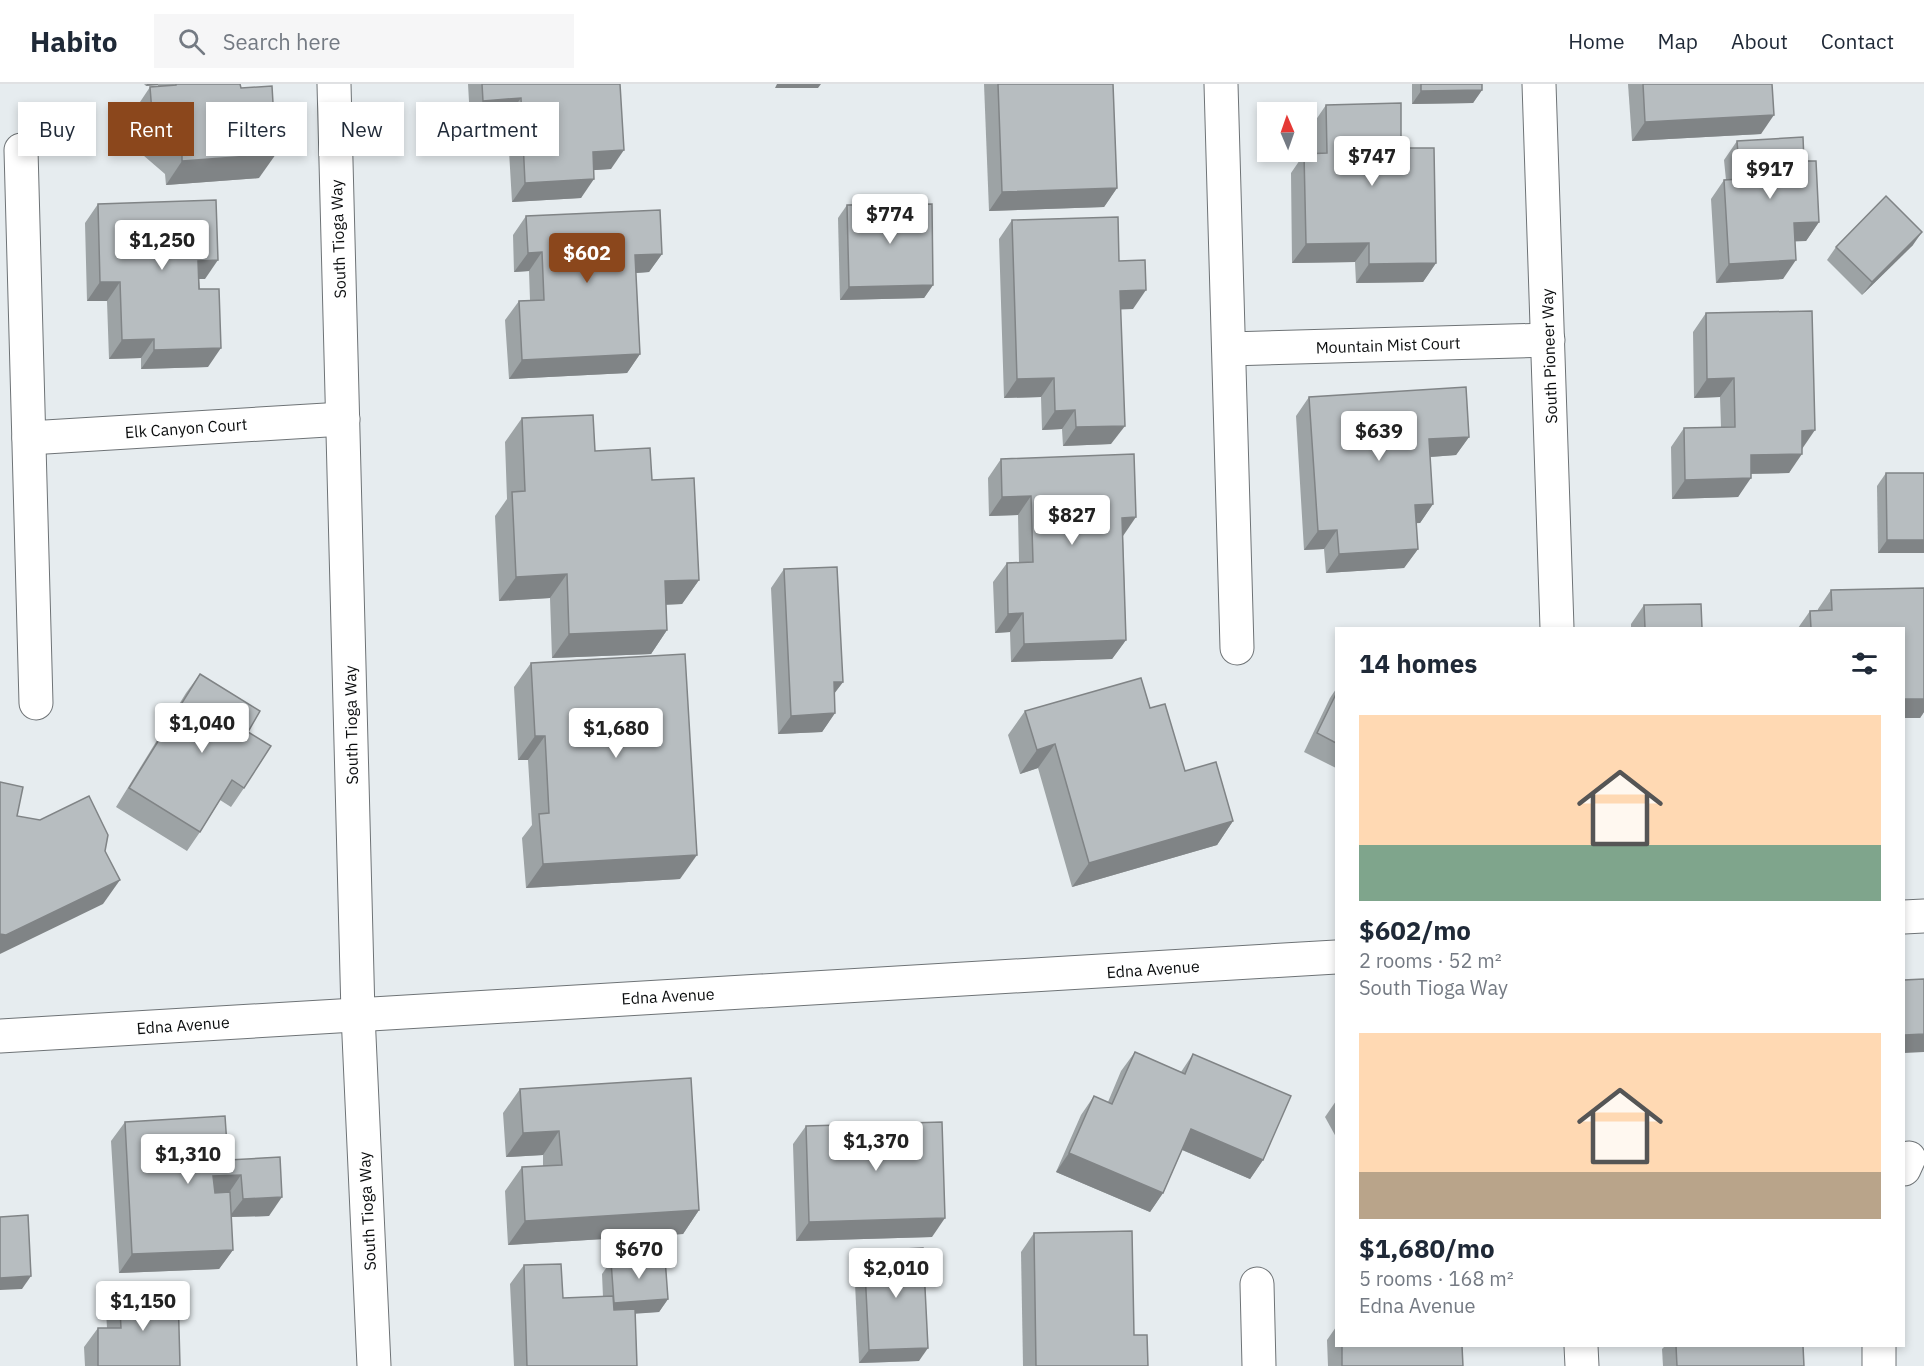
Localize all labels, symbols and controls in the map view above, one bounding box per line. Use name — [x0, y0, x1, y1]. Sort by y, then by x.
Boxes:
search box — [154, 14, 574, 68]
text: Habito — [30, 23, 118, 60]
icon: search — [175, 25, 208, 58]
text: Search here — [223, 27, 341, 56]
text: Home — [1568, 27, 1625, 55]
text: Map — [1658, 27, 1698, 55]
text: About — [1731, 27, 1788, 55]
text: Contact — [1821, 27, 1894, 55]
chip: Buy — [18, 102, 96, 156]
chip: Rent — [108, 102, 194, 156]
chip: Filters — [206, 102, 307, 156]
chip: New — [319, 102, 404, 156]
chip: Apartment — [416, 102, 559, 156]
north arrow — [1257, 102, 1317, 162]
map controls — [1257, 102, 1317, 162]
pin: $747 — [1336, 136, 1408, 187]
text: $747 — [1348, 142, 1396, 169]
pin: $917 — [1734, 149, 1806, 200]
text: $917 — [1746, 155, 1794, 182]
street label: South Tioga Way — [326, 179, 350, 299]
pin: $774 — [854, 194, 926, 245]
text: $774 — [866, 200, 914, 227]
pin: $1,250 — [113, 220, 211, 271]
text: $1,250 — [129, 226, 195, 253]
pin: $602 — [551, 233, 623, 284]
text: $602 — [563, 239, 611, 266]
street label: South Pioneer Way — [1537, 288, 1561, 424]
street label: Mountain Mist Court — [1315, 332, 1461, 358]
pin: $639 — [1343, 411, 1415, 462]
street label: Elk Canyon Court — [124, 414, 248, 442]
text: $639 — [1355, 417, 1403, 444]
pin: $827 — [1036, 495, 1108, 546]
text: $827 — [1048, 501, 1096, 528]
text: 14 homes — [1359, 646, 1477, 680]
icon: filters — [1848, 647, 1881, 680]
street label: South Tioga Way — [340, 665, 362, 785]
pin: $1,040 — [153, 703, 251, 754]
pin: $1,680 — [567, 708, 665, 759]
text: $1,040 — [169, 709, 235, 736]
text: $1,680 — [583, 714, 649, 741]
icon: home — [1566, 754, 1674, 862]
text: $602/mo — [1359, 913, 1471, 947]
text: 2 rooms · 52 m² — [1359, 947, 1502, 974]
street label: Edna Avenue — [1106, 956, 1200, 982]
text: South Tioga Way — [1359, 974, 1508, 1001]
street label: Edna Avenue — [621, 984, 715, 1008]
street label: Edna Avenue — [136, 1012, 230, 1038]
icon: home — [1566, 1072, 1674, 1180]
pin: $1,370 — [827, 1121, 925, 1172]
text: $1,370 — [843, 1127, 909, 1154]
pin: $1,310 — [139, 1134, 237, 1185]
text: $1,310 — [155, 1140, 221, 1167]
street label: South Tioga Way — [354, 1151, 380, 1271]
pin: $670 — [603, 1229, 675, 1280]
text: $1,680/mo — [1359, 1231, 1495, 1265]
text: $670 — [615, 1235, 663, 1262]
pin: $2,010 — [847, 1248, 945, 1299]
text: $2,010 — [863, 1254, 929, 1281]
text: 5 rooms · 168 m² — [1359, 1265, 1514, 1292]
pin: $1,150 — [94, 1281, 192, 1332]
text: $1,150 — [110, 1287, 176, 1314]
text: Edna Avenue — [1359, 1292, 1476, 1319]

